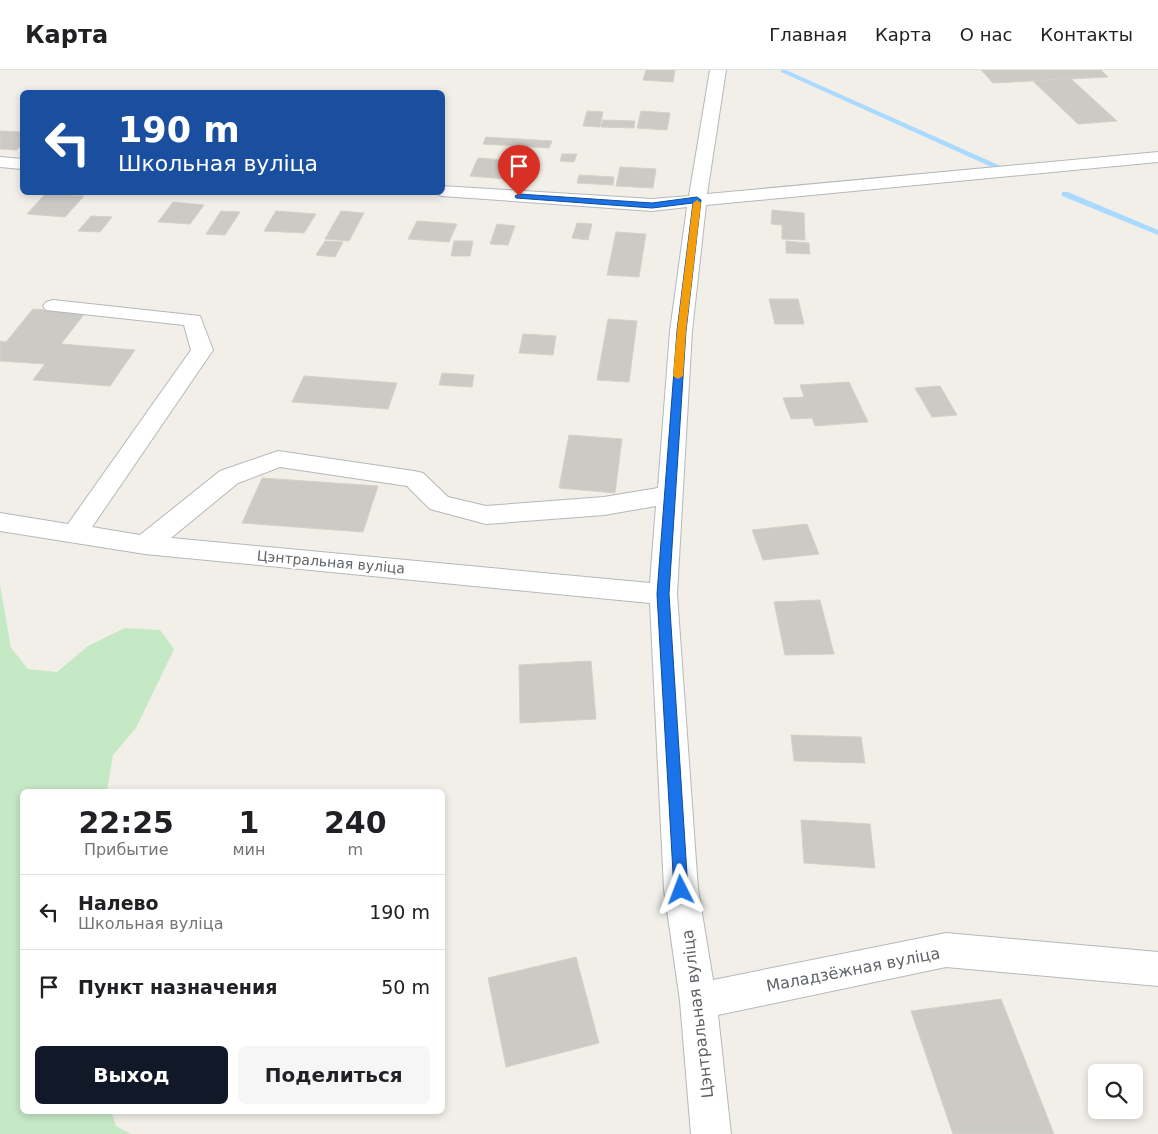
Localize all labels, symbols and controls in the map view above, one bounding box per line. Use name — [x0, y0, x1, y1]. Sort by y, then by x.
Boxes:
text: Карта — [25, 21, 108, 49]
text: Главная — [769, 24, 847, 45]
text: Карта — [875, 24, 932, 45]
text: О нас — [960, 24, 1012, 45]
text: Контакты — [1040, 24, 1133, 45]
icon: left — [35, 110, 100, 175]
text: 190 m — [118, 110, 240, 150]
pin — [498, 145, 540, 196]
text: Школьная вуліца — [118, 151, 318, 176]
icon: arrive — [505, 152, 533, 180]
street label: Цэнтральная вуліца — [256, 548, 406, 576]
text: 22:25 — [78, 805, 174, 840]
text: 1 — [239, 805, 259, 840]
text: 240 — [324, 805, 387, 840]
text: Прибытие — [84, 840, 169, 859]
text: мин — [232, 840, 265, 859]
text: m — [347, 840, 363, 859]
position arrow — [654, 863, 706, 915]
text: Налево — [78, 892, 159, 914]
icon: left — [35, 898, 63, 926]
text: 190 m — [369, 901, 430, 923]
text: Школьная вуліца — [78, 914, 223, 933]
street label: Цэнтральная вуліца — [678, 928, 717, 1099]
street label: Маладзёжная вуліца — [765, 943, 942, 996]
icon: arrive — [35, 973, 63, 1001]
text: Пункт назначения — [78, 976, 277, 998]
text: 50 m — [381, 976, 430, 998]
button: Выход — [35, 1046, 228, 1104]
button: Поделиться — [238, 1046, 430, 1104]
map controls — [1088, 1064, 1143, 1119]
button: search — [1088, 1064, 1143, 1119]

